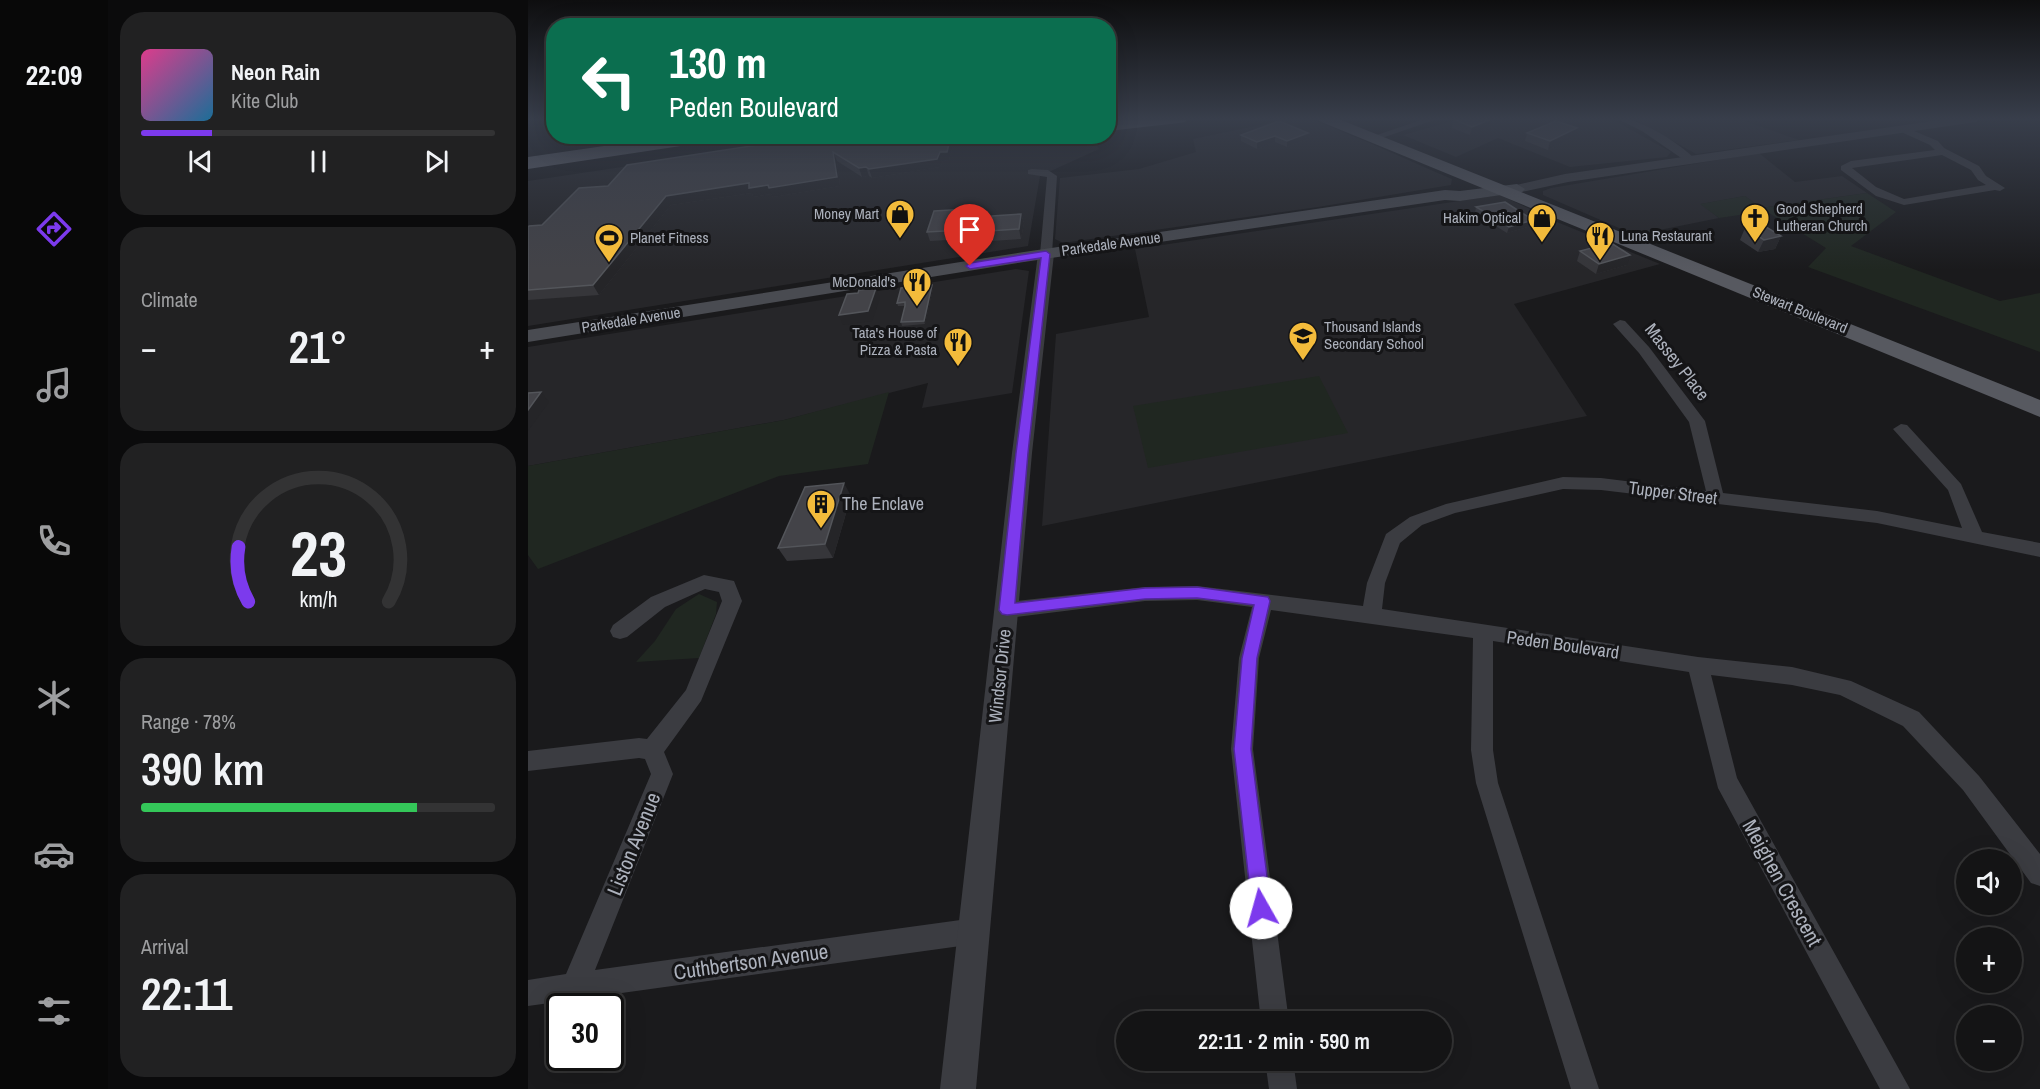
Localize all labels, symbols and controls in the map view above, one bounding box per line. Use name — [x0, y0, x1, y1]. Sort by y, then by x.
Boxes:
text: 130 m — [669, 35, 767, 91]
icon: left — [570, 42, 648, 120]
text: 22:09 — [26, 57, 82, 93]
text: Neon Rain — [231, 57, 320, 87]
text: Kite Club — [231, 87, 298, 114]
text: Peden Boulevard — [669, 89, 839, 125]
icon: previous — [184, 145, 217, 178]
icon: pause — [302, 145, 335, 178]
icon: next — [420, 145, 453, 178]
shop icon: Money Mart — [884, 198, 916, 240]
place label: Good Shepherd Lutheran Church — [1776, 198, 1868, 236]
shop icon: Hakim Optical — [1526, 202, 1558, 244]
church icon: Good Shepherd Lutheran Church — [1739, 202, 1771, 244]
place label: Money Mart — [814, 203, 880, 224]
pin — [944, 204, 995, 266]
place label: Hakim Optical — [1443, 207, 1521, 228]
icon: directions — [33, 208, 75, 250]
icon: arrive — [953, 213, 986, 246]
restaurant icon: Luna Restaurant — [1584, 220, 1616, 262]
sports icon: Planet Fitness — [593, 222, 625, 264]
place label: Luna Restaurant — [1621, 225, 1713, 246]
street label: Parkedale Avenue — [1060, 226, 1162, 261]
place label: Planet Fitness — [630, 227, 709, 248]
restaurant icon: McDonald's — [901, 266, 933, 308]
place label: McDonald's — [832, 271, 896, 292]
street label: Stewart Boulevard — [1750, 281, 1851, 338]
text: Climate — [141, 286, 198, 313]
street label: Parkedale Avenue — [580, 301, 682, 338]
text: 21° — [288, 316, 348, 377]
place label: Thousand Islands Secondary School — [1324, 316, 1424, 354]
street label: Massey Place — [1639, 318, 1716, 406]
school or university icon: Thousand Islands Secondary School — [1287, 320, 1319, 362]
place label: Tata's House of Pizza & Pasta — [852, 322, 938, 360]
text: − — [141, 325, 157, 369]
text: + — [479, 325, 495, 369]
restaurant icon: Tata's House of Pizza & Pasta — [942, 326, 974, 368]
icon: music — [33, 364, 75, 406]
street label: Tupper Street — [1627, 475, 1719, 510]
building icon: The Enclave — [805, 488, 837, 530]
place label: The Enclave — [842, 491, 924, 516]
text: 23 — [290, 511, 346, 595]
icon: phone — [33, 520, 75, 562]
text: km/h — [299, 585, 337, 614]
street label: Peden Boulevard — [1505, 624, 1621, 665]
street label: Windsor Drive — [982, 628, 1017, 724]
icon: climate — [33, 677, 75, 719]
text: Range · 78% — [141, 708, 236, 735]
text: 390 km — [141, 738, 265, 799]
street label: Liston Avenue — [600, 788, 667, 900]
street label: Meighen Crescent — [1736, 814, 1829, 952]
icon: car — [33, 833, 75, 875]
map controls — [1956, 849, 2022, 1071]
button: sound — [1956, 849, 2022, 915]
position arrow — [1229, 876, 1293, 940]
button: + — [1956, 927, 2022, 993]
text: Arrival — [141, 933, 188, 960]
street label: Cuthbertson Avenue — [672, 936, 830, 987]
text: 22:11 — [141, 963, 232, 1024]
icon: filters — [33, 990, 75, 1032]
speed limit sign: 30 — [546, 993, 624, 1071]
button: − — [1956, 1005, 2022, 1071]
text: 22:11 · 2 min · 590 m — [1198, 1026, 1370, 1056]

